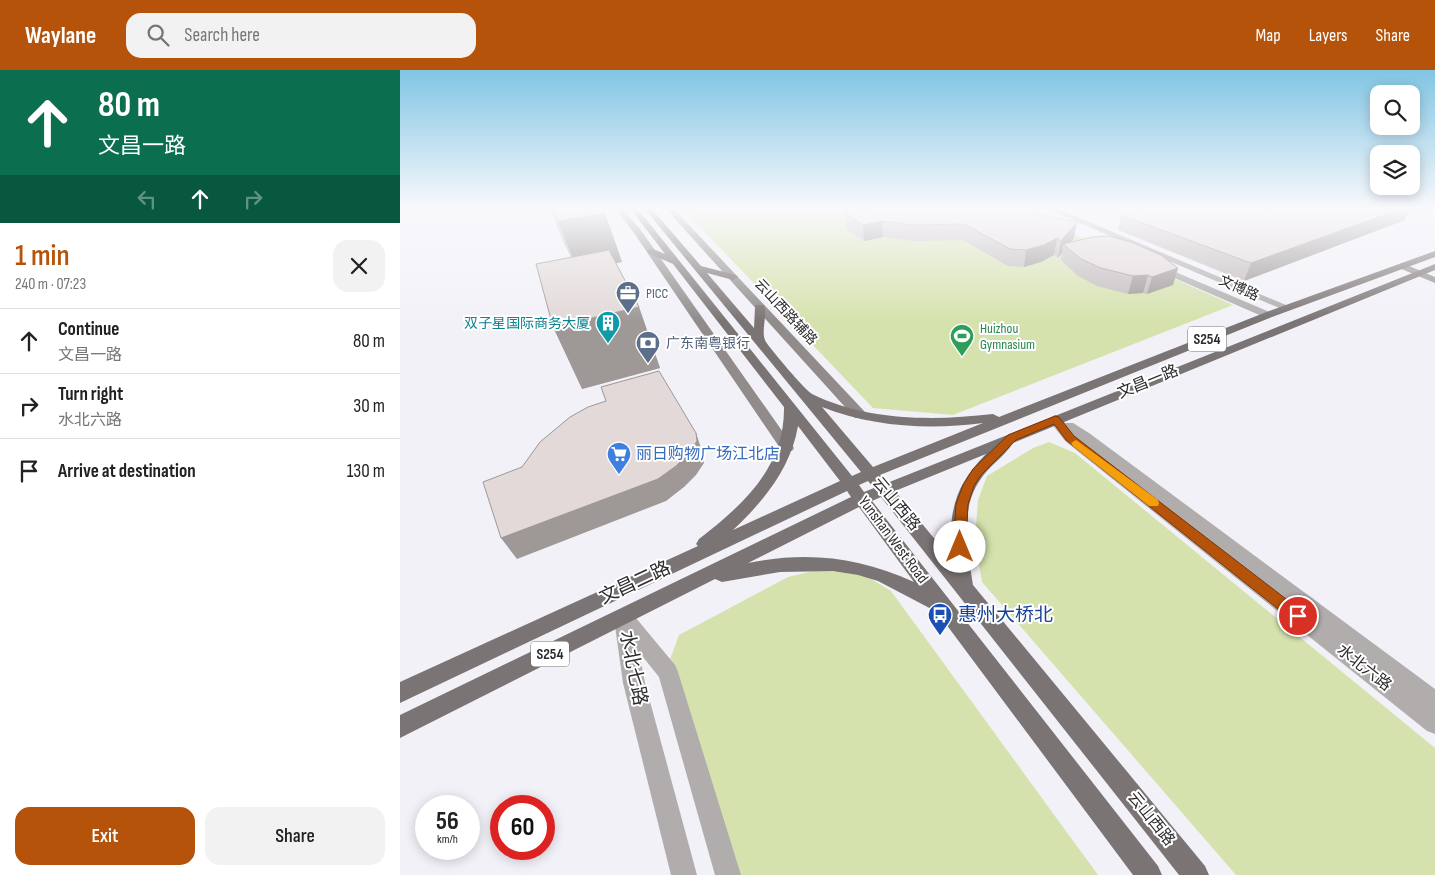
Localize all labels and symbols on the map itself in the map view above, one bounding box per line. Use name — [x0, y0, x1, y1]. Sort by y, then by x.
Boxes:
street label: 文博路 — [1216, 272, 1262, 304]
street label: 云山西路辅路 — [751, 275, 821, 349]
office icon: PICC — [615, 280, 641, 314]
place label: PICC — [646, 285, 668, 302]
building icon: 双子星国际商务大厦 — [595, 310, 621, 344]
place label: 双子星国际商务大厦 — [464, 315, 590, 332]
place label: Huizhou Gymnasium — [980, 320, 1035, 353]
sports icon: Huizhou Gymnasium — [949, 323, 975, 357]
road number: S254 — [1188, 326, 1226, 352]
bank icon: 广东南粤银行 — [635, 330, 661, 364]
place label: 广东南粤银行 — [666, 335, 750, 352]
street label: 文昌一路 — [1115, 361, 1181, 403]
supermarket icon: 丽日购物广场江北店 — [606, 441, 632, 475]
place label: 丽日购物广场江北店 — [636, 445, 780, 464]
street label: 云山西路 — [868, 473, 924, 535]
street label: Yunshan West Road — [854, 493, 932, 587]
position arrow — [933, 520, 985, 572]
street label: 文昌二路 — [596, 557, 674, 609]
pin — [1277, 595, 1319, 637]
bus stop icon: 惠州大桥北 — [927, 602, 953, 636]
place label: 惠州大桥北 — [958, 604, 1053, 627]
street label: 水北七路 — [614, 628, 652, 708]
street label: 水北六路 — [1333, 641, 1395, 695]
road number: S254 — [531, 642, 569, 666]
street label: 云山西路 — [1123, 788, 1179, 850]
speed limit sign: 60 — [490, 795, 555, 860]

